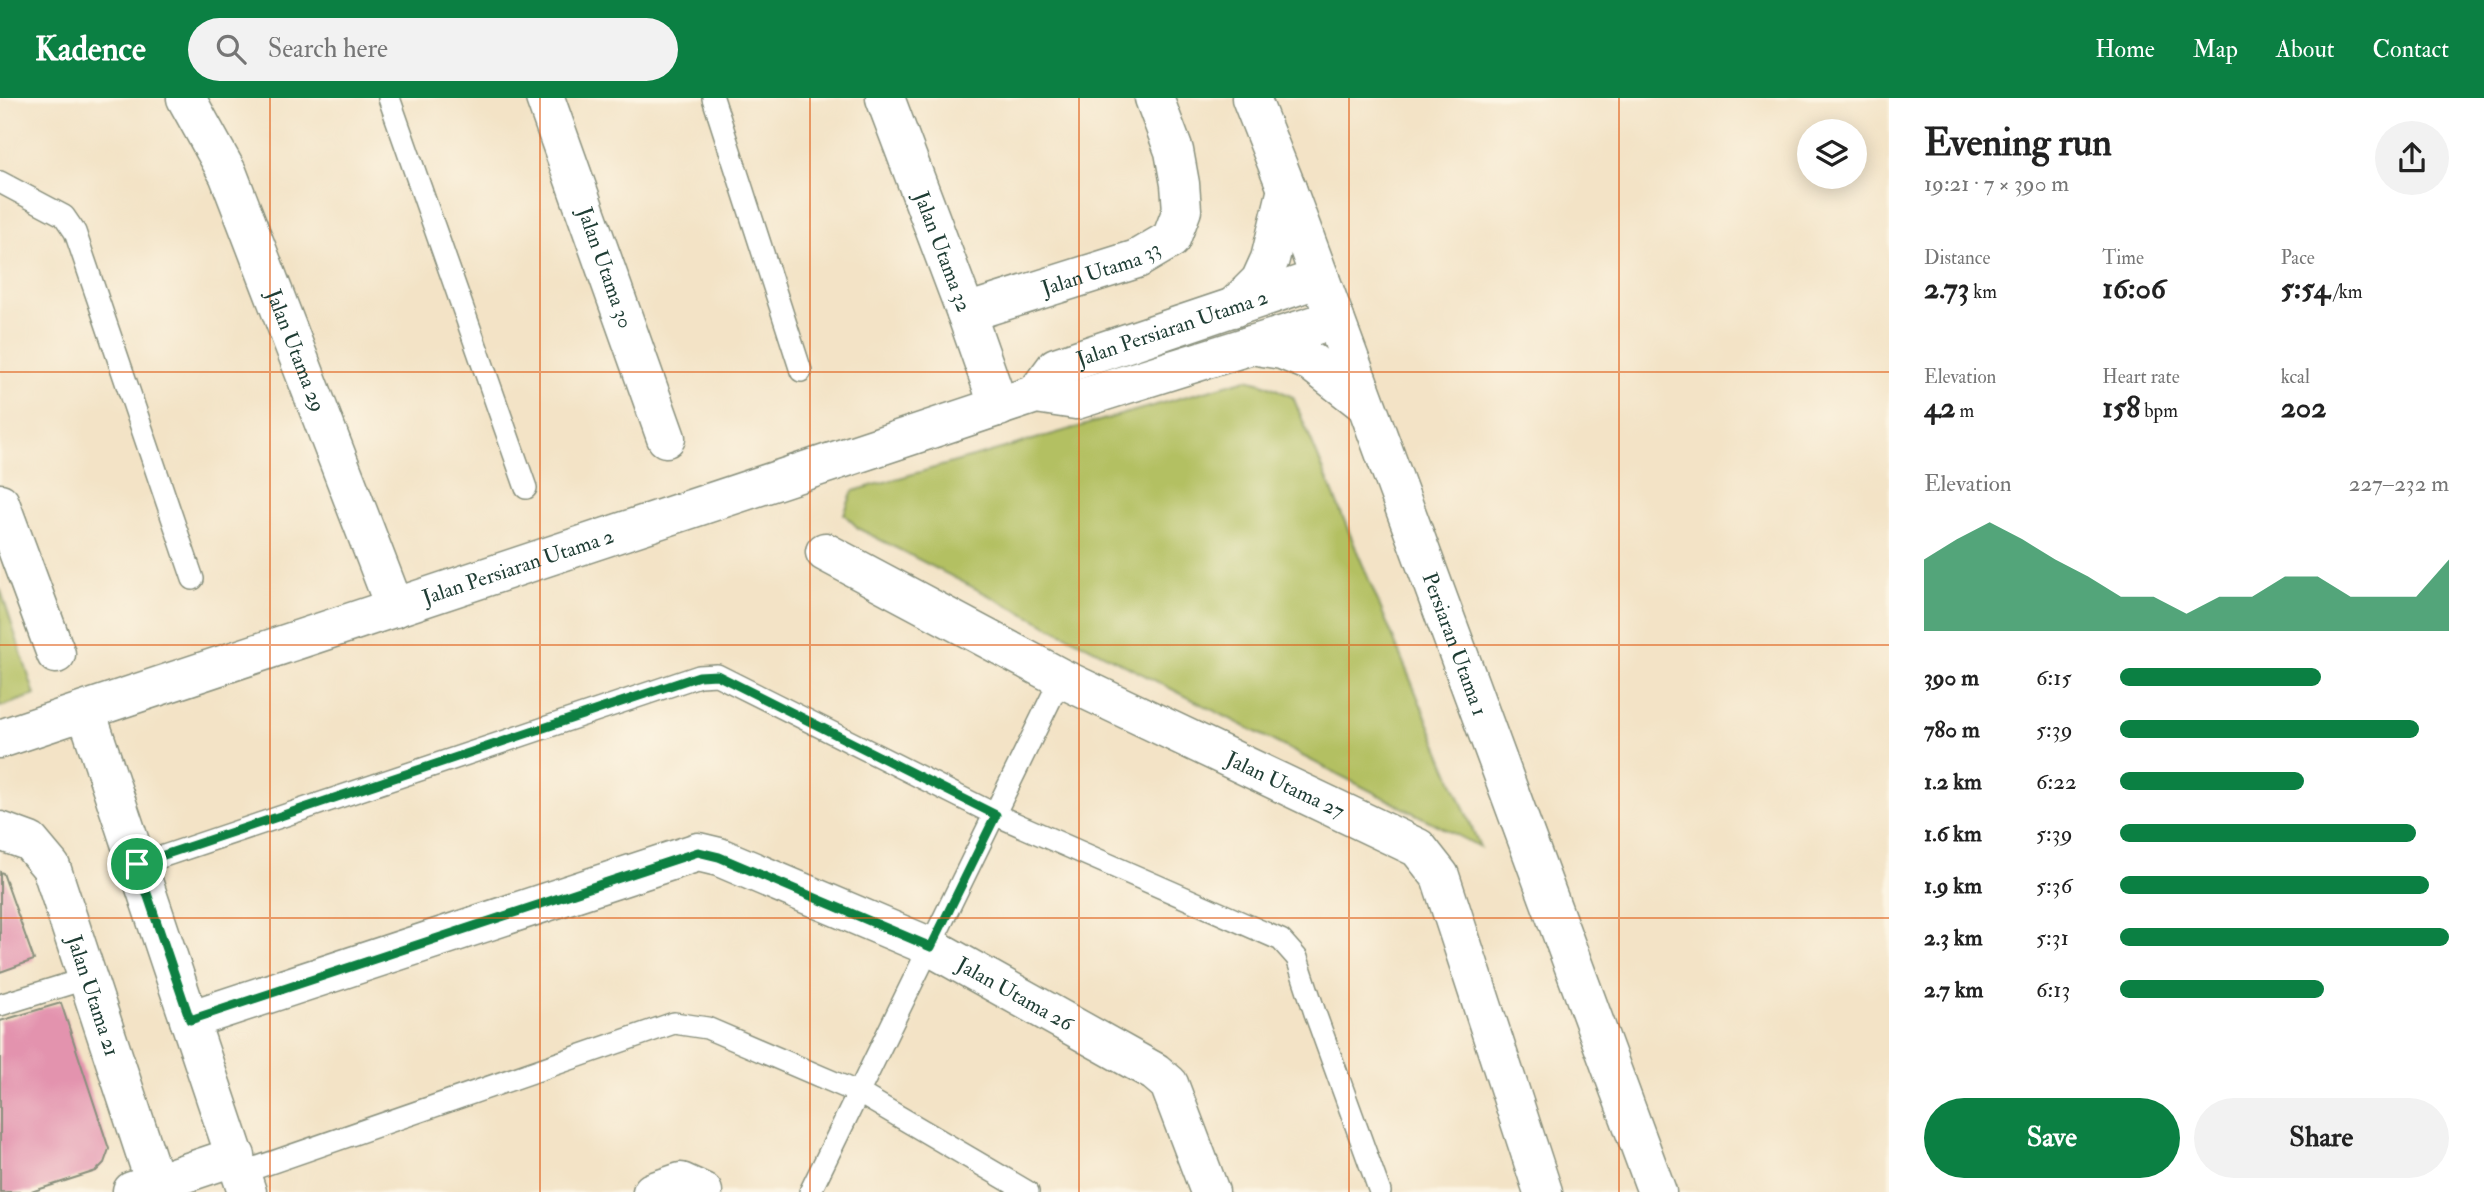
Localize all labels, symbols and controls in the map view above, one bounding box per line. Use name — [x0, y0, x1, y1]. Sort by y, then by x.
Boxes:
search box — [188, 18, 678, 81]
text: Kadence — [35, 29, 146, 70]
icon: search — [212, 30, 250, 68]
text: Search here — [268, 33, 388, 65]
text: Home — [2095, 34, 2155, 65]
text: Map — [2193, 34, 2238, 65]
text: About — [2276, 34, 2335, 65]
text: Contact — [2373, 34, 2449, 65]
map controls — [1797, 119, 1867, 189]
button: layers — [1797, 119, 1867, 189]
text: Evening run — [1924, 119, 2112, 167]
button: share — [2375, 121, 2449, 195]
text: 19:21 · 7 × 390 m — [1924, 169, 2069, 198]
street label: Jalan Utama 32 — [907, 187, 977, 316]
street label: Jalan Utama 30 — [571, 203, 639, 332]
street label: Jalan Utama 33 — [1037, 235, 1165, 303]
text: Distance — [1924, 246, 1990, 270]
text: Time — [2102, 246, 2144, 270]
text: Pace — [2281, 246, 2315, 270]
text: 2.73 — [1924, 270, 1969, 307]
text: 16:06 — [2102, 270, 2166, 307]
text: 5:54 — [2281, 270, 2330, 307]
text: km — [1969, 280, 1997, 304]
text: /km — [2330, 280, 2363, 304]
street label: Jalan Persiaran Utama 2 — [1072, 284, 1271, 373]
street label: Jalan Utama 29 — [259, 285, 331, 416]
text: Elevation — [1924, 365, 1996, 389]
text: Heart rate — [2102, 365, 2180, 389]
text: kcal — [2281, 365, 2310, 389]
text: 42 — [1924, 389, 1955, 426]
text: 158 — [2102, 389, 2140, 426]
text: 202 — [2281, 389, 2326, 426]
text: m — [1955, 399, 1974, 423]
text: bpm — [2140, 399, 2178, 423]
text: Elevation — [1924, 469, 2012, 498]
text: 227–232 m — [2349, 469, 2449, 498]
street label: Jalan Persiaran Utama 2 — [418, 523, 617, 612]
street label: Persiaran Utama 1 — [1416, 569, 1493, 720]
text: 390 m — [1924, 663, 1979, 692]
text: 6:15 — [2036, 663, 2072, 692]
text: 780 m — [1924, 715, 1980, 744]
text: 5:39 — [2036, 715, 2072, 744]
street label: Jalan Utama 27 — [1221, 745, 1349, 825]
text: 1.2 km — [1924, 767, 1982, 796]
text: 6:22 — [2036, 767, 2077, 796]
text: 1.6 km — [1924, 819, 1982, 848]
text: 5:39 — [2036, 819, 2072, 848]
pin — [107, 834, 167, 894]
icon: arrive — [118, 845, 156, 883]
text: 1.9 km — [1924, 871, 1982, 900]
text: 5:36 — [2036, 871, 2072, 900]
text: 2.3 km — [1924, 923, 1983, 952]
text: 5:31 — [2036, 923, 2069, 952]
street label: Jalan Utama 21 — [60, 931, 125, 1060]
street label: Jalan Utama 26 — [951, 951, 1079, 1038]
text: 2.7 km — [1924, 975, 1983, 1004]
text: 6:13 — [2036, 975, 2070, 1004]
button: Save — [1924, 1098, 2180, 1178]
button: Share — [2194, 1098, 2449, 1178]

